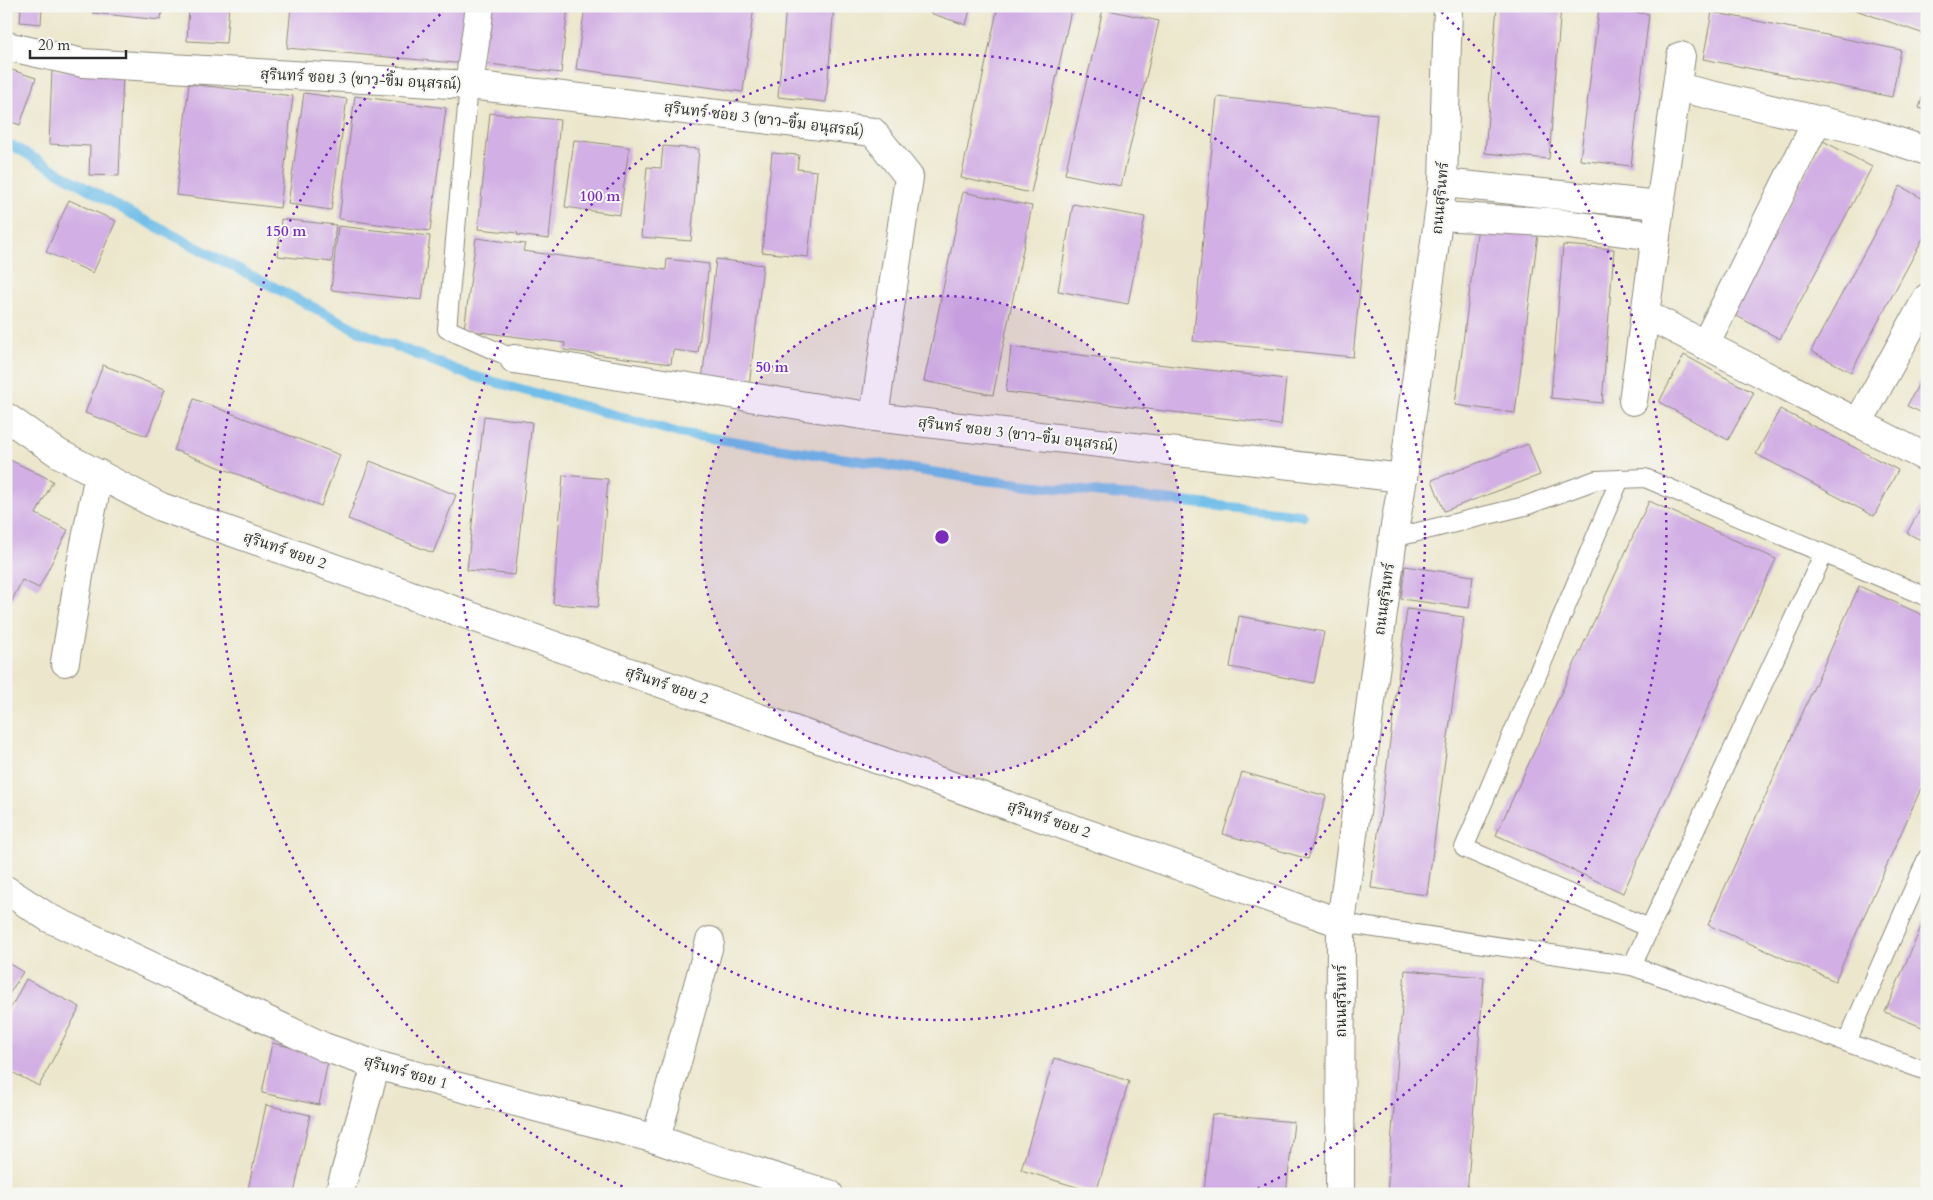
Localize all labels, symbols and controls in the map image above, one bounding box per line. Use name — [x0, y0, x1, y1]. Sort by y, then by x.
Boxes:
scale bar — [30, 28, 126, 60]
text: 20 m — [38, 35, 70, 55]
street label: สุรินทร์ ซอย 3 (ขาว-ขิ้ม อนุสรณ์) — [260, 63, 462, 95]
street label: สุรินทร์ ซอย 3 (ขาว-ขิ้ม อนุสรณ์) — [663, 96, 865, 142]
street label: ถนนสุรินทร์ — [1427, 160, 1454, 235]
text: 100 m — [580, 186, 621, 206]
text: 150 m — [266, 221, 307, 241]
text: 50 m — [755, 357, 789, 377]
street label: สุรินทร์ ซอย 3 (ขาว-ขิ้ม อนุสรณ์) — [917, 411, 1119, 457]
street label: สุรินทร์ ซอย 2 — [241, 526, 329, 575]
centre of rings — [933, 528, 951, 546]
street label: ถนนสุรินทร์ — [1369, 561, 1400, 637]
street label: สุรินทร์ ซอย 2 — [623, 661, 711, 710]
street label: สุรินทร์ ซอย 2 — [1005, 795, 1093, 844]
street label: ถนนสุรินทร์ — [1331, 964, 1352, 1037]
street label: สุรินทร์ ซอย 1 — [361, 1050, 450, 1094]

